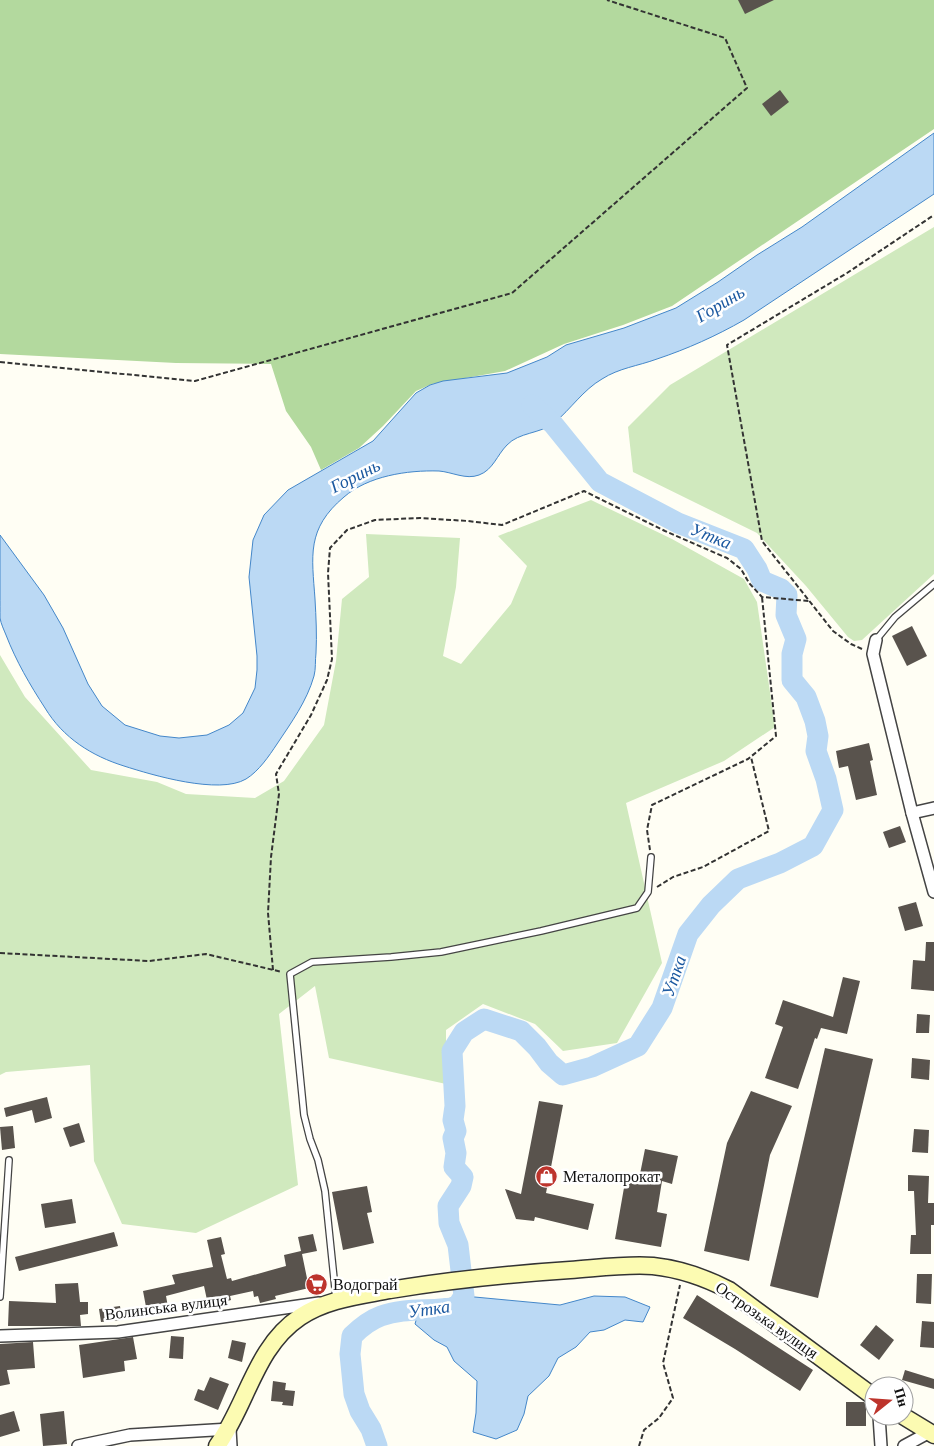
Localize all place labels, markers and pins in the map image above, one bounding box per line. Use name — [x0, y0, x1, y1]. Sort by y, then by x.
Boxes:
shop icon: Металопрокат — [535, 1164, 559, 1188]
place label: Металопрокат — [563, 1168, 660, 1186]
supermarket icon: Водограй — [305, 1272, 329, 1296]
place label: Водограй — [333, 1276, 398, 1294]

